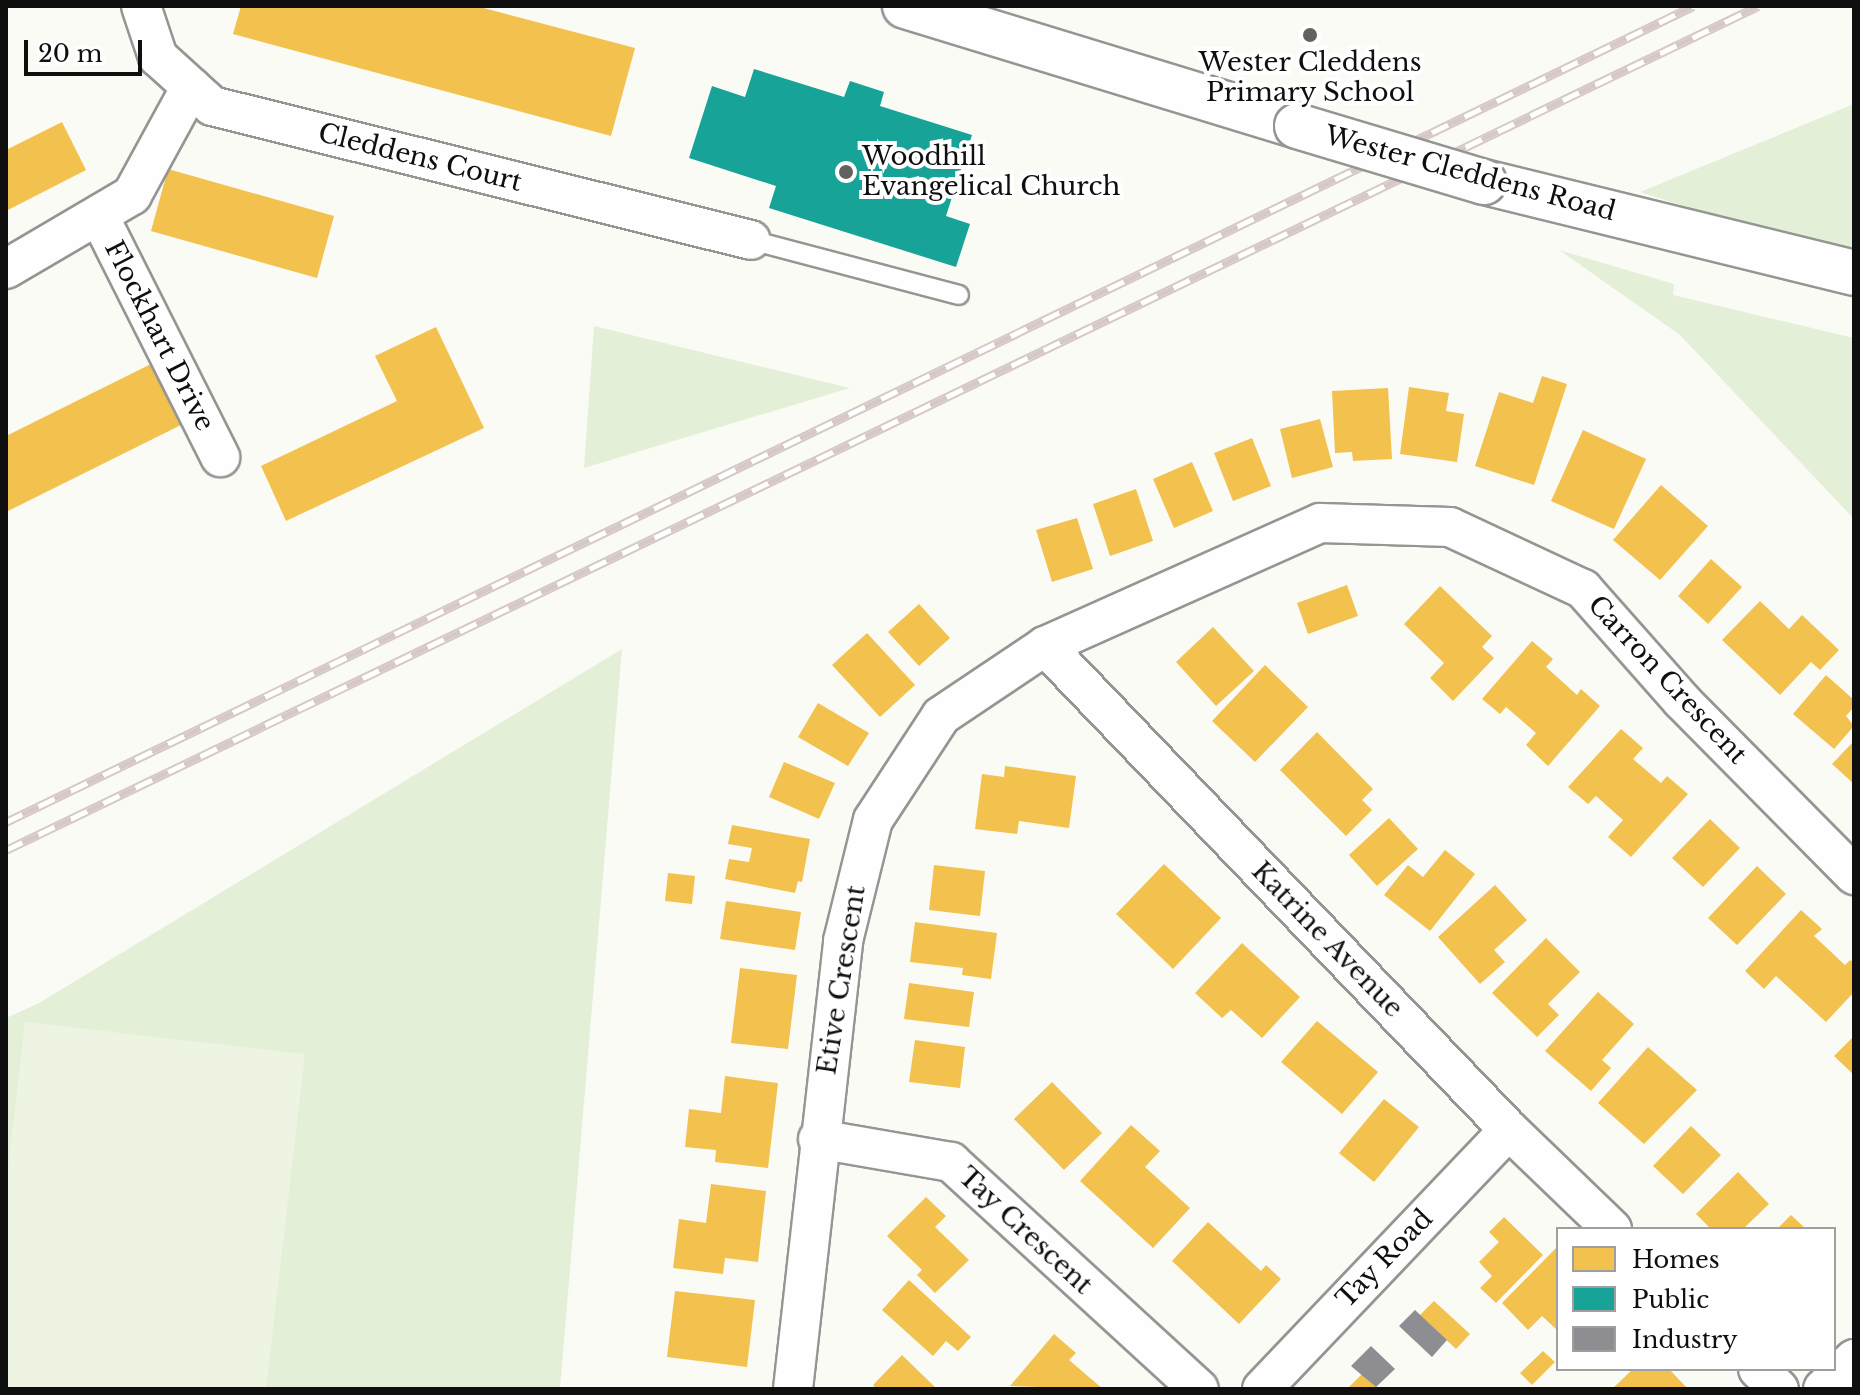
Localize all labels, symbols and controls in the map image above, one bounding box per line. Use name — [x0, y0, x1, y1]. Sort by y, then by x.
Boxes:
scale bar — [28, 24, 146, 74]
marker: Wester Cleddens Primary School — [1301, 26, 1319, 44]
text: 20 m — [38, 39, 103, 68]
place label: Wester Cleddens Primary School — [1198, 47, 1422, 108]
street label: Cleddens Court — [315, 118, 525, 198]
street label: Wester Cleddens Road — [1321, 120, 1619, 228]
place label: Woodhill Evangelical Church — [862, 141, 1120, 202]
marker: Woodhill Evangelical Church — [837, 163, 855, 181]
street label: Flockhart Drive — [98, 236, 220, 436]
street label: Carron Crescent — [1581, 589, 1753, 771]
street label: Katrine Avenue — [1245, 855, 1409, 1025]
street label: Etive Crescent — [812, 883, 872, 1077]
street label: Tay Crescent — [951, 1161, 1099, 1301]
street label: Tay Road — [1330, 1203, 1440, 1315]
legend — [1556, 1227, 1836, 1371]
text: Homes — [1632, 1245, 1720, 1274]
text: Public — [1632, 1285, 1709, 1314]
text: Industry — [1632, 1325, 1738, 1354]

